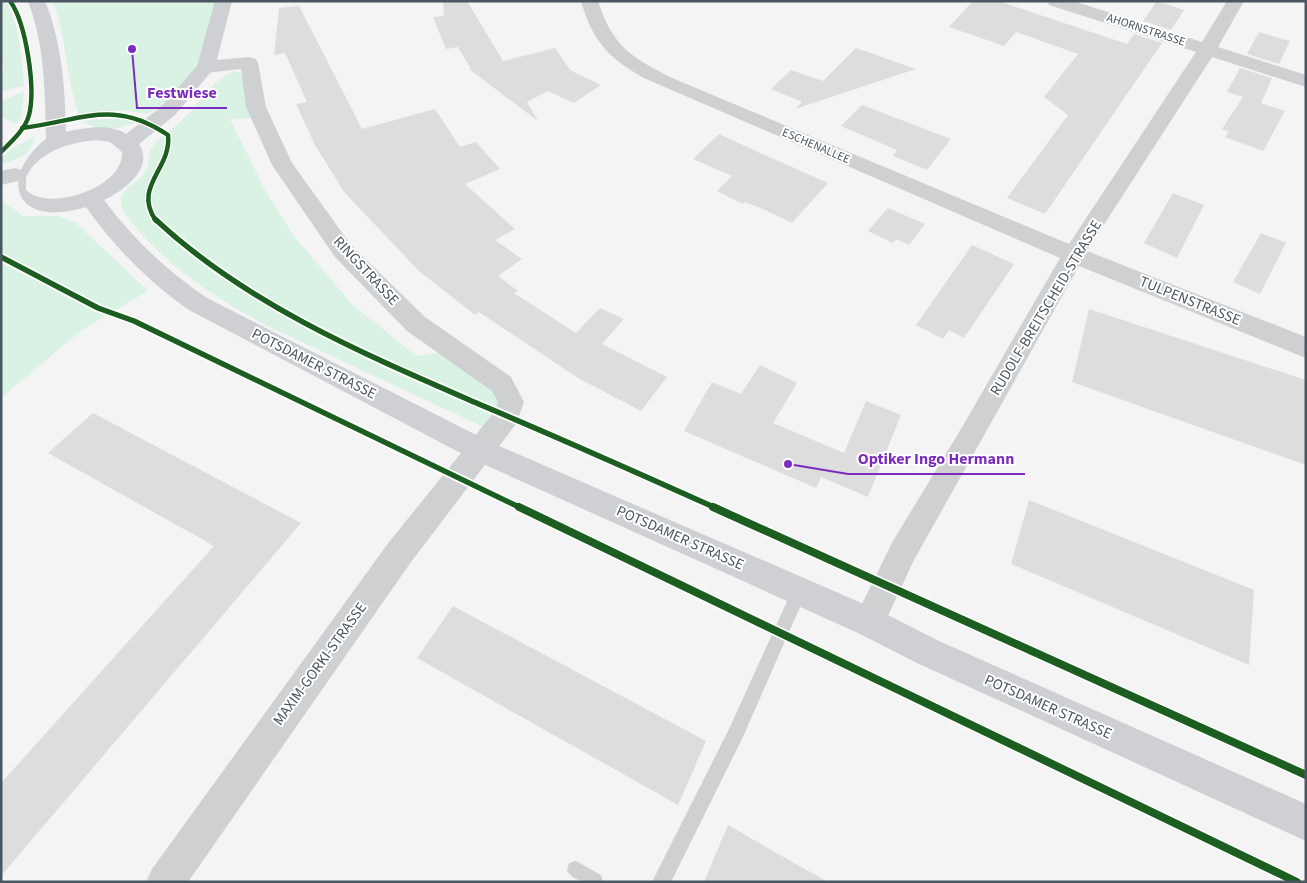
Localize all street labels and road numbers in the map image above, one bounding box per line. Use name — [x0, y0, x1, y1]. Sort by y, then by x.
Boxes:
street label: AHORNSTRASSE — [1104, 9, 1188, 51]
street label: ESCHENALLEE — [779, 124, 853, 168]
street label: RUDOLF-BREITSCHEID-STRASSE — [985, 216, 1107, 400]
street label: RINGSTRASSE — [328, 232, 404, 310]
street label: TULPENSTRASSE — [1136, 271, 1244, 331]
street label: POTSDAMER STRASSE — [248, 323, 380, 405]
street label: POTSDAMER STRASSE — [613, 500, 747, 576]
street label: MAXIM-GORKI-STRASSE — [268, 598, 372, 730]
street label: POTSDAMER STRASSE — [981, 669, 1115, 745]

